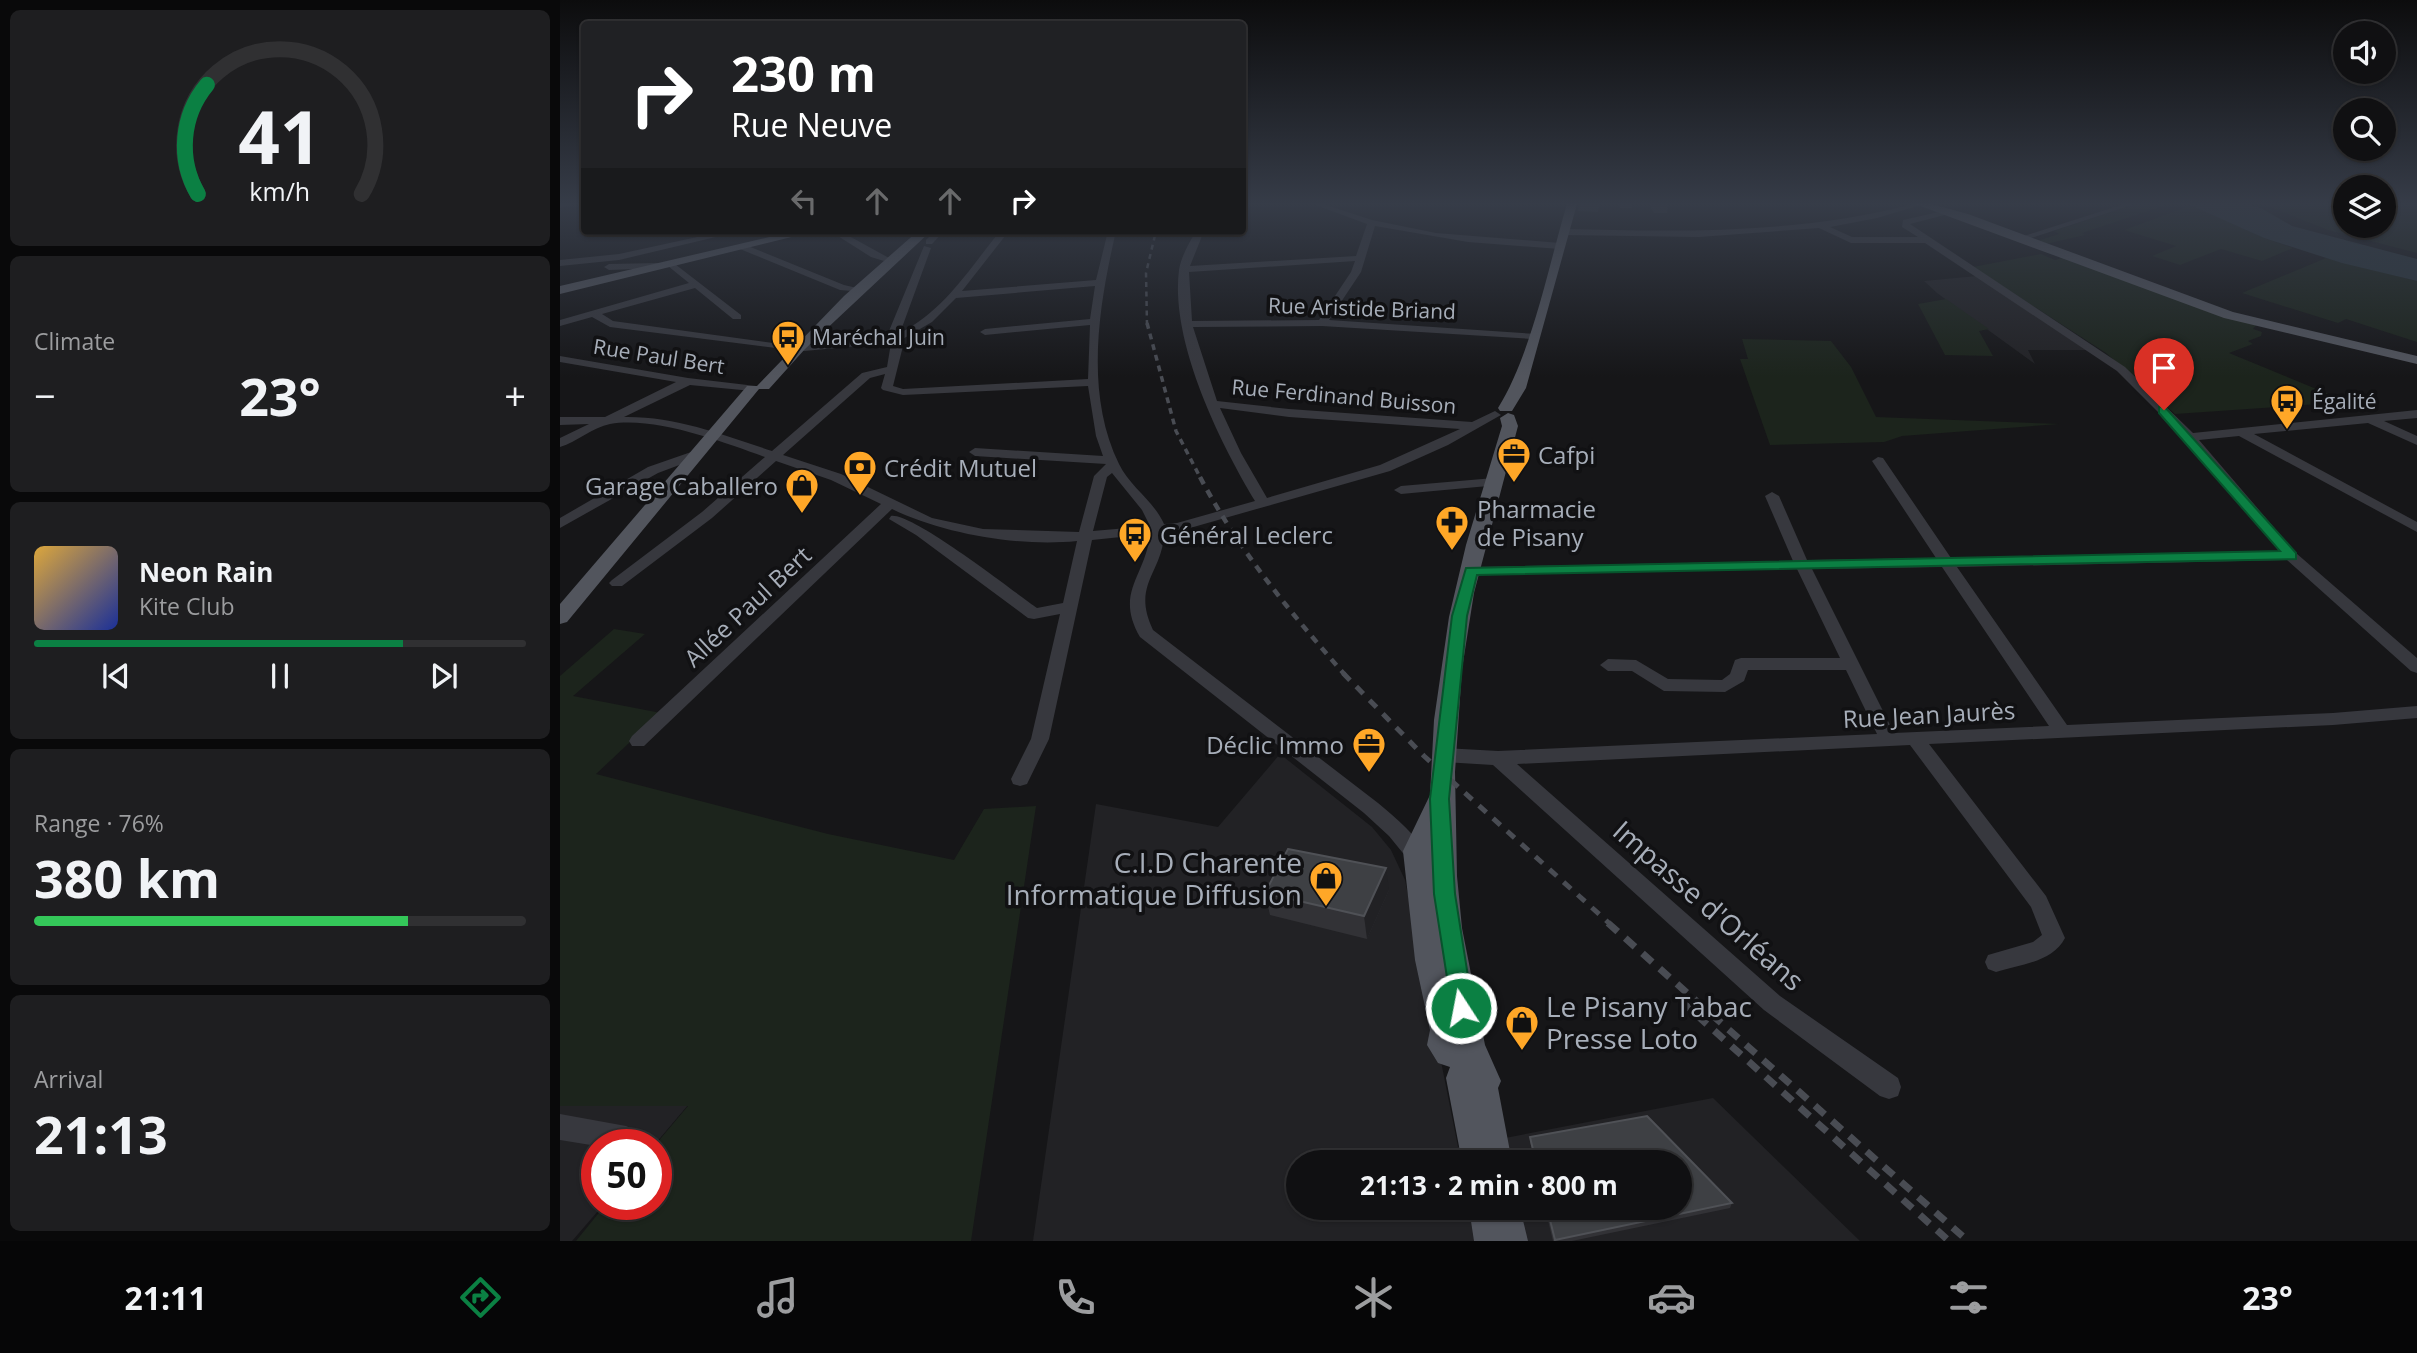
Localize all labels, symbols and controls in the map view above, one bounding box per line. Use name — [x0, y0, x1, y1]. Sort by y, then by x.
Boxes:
map controls — [2333, 21, 2396, 238]
button: sound — [2333, 21, 2396, 84]
text: 230 m — [731, 40, 876, 106]
icon: right — [616, 49, 707, 140]
text: 41 — [238, 86, 322, 185]
button: search — [2333, 98, 2396, 161]
text: Rue Neuve — [731, 103, 892, 146]
text: km/h — [250, 174, 310, 208]
button: layers — [2333, 175, 2396, 238]
icon: left — [785, 182, 823, 220]
icon: ahead — [858, 182, 896, 220]
icon: ahead — [931, 182, 969, 220]
icon: right — [1004, 182, 1042, 220]
street label: Rue Aristide Briand — [1268, 291, 1456, 325]
bus stop icon: Maréchal Juin — [769, 318, 807, 367]
place label: Maréchal Juin — [812, 323, 945, 351]
text: Climate — [34, 325, 115, 357]
street label: Rue Paul Bert — [591, 332, 727, 380]
pin — [2134, 338, 2194, 410]
icon: arrive — [2145, 349, 2183, 387]
text: 23° — [239, 360, 321, 431]
text: − — [34, 369, 56, 421]
text: + — [504, 369, 526, 421]
street label: Rue Ferdinand Buisson — [1230, 372, 1458, 420]
bus stop icon: Égalité — [2268, 382, 2306, 431]
place label: Égalité — [2312, 387, 2377, 415]
office icon: Cafpi — [1495, 435, 1533, 484]
place label: Cafpi — [1538, 438, 1595, 471]
bank icon: Crédit Mutuel — [841, 448, 879, 497]
place label: Crédit Mutuel — [884, 451, 1037, 484]
shop icon: Garage Caballero — [783, 466, 821, 515]
place label: Garage Caballero — [585, 469, 778, 502]
place label: Pharmacie de Pisany — [1477, 492, 1596, 553]
pharmacy icon: Pharmacie de Pisany — [1433, 503, 1471, 552]
bus stop icon: Général Leclerc — [1116, 515, 1154, 564]
place label: Général Leclerc — [1160, 518, 1333, 551]
street label: Allée Paul Bert — [676, 538, 818, 674]
text: Neon Rain — [139, 554, 273, 590]
text: Kite Club — [139, 590, 234, 622]
icon: previous — [97, 657, 135, 695]
icon: pause — [261, 657, 299, 695]
icon: next — [425, 657, 463, 695]
street label: Rue Jean Jaurès — [1842, 693, 2016, 735]
office icon: Déclic Immo — [1350, 725, 1388, 774]
place label: Déclic Immo — [1206, 728, 1344, 761]
text: Range · 76% — [34, 807, 164, 839]
street label: Impasse d'Orléans — [1605, 811, 1813, 999]
text: 380 km — [34, 842, 220, 913]
place label: C.I.D Charente Informatique Diffusion — [1006, 843, 1302, 913]
shop icon: C.I.D Charente Informatique Diffusion — [1307, 859, 1345, 908]
position arrow — [1424, 971, 1498, 1045]
place label: Le Pisany Tabac Presse Loto — [1546, 987, 1752, 1057]
shop icon: Le Pisany Tabac Presse Loto — [1503, 1003, 1541, 1052]
text: Arrival — [34, 1063, 103, 1095]
text: 21:13 — [34, 1098, 168, 1169]
speed limit sign: 50 — [581, 1129, 672, 1220]
text: 21:13 · 2 min · 800 m — [1360, 1167, 1618, 1203]
icon: directions — [456, 1273, 505, 1322]
icon: music — [753, 1273, 802, 1322]
icon: phone — [1051, 1273, 1100, 1322]
icon: climate — [1349, 1273, 1398, 1322]
icon: car — [1647, 1273, 1696, 1322]
icon: filters — [1944, 1273, 1993, 1322]
text: 21:11 — [124, 1276, 207, 1319]
text: 23° — [2242, 1276, 2293, 1319]

